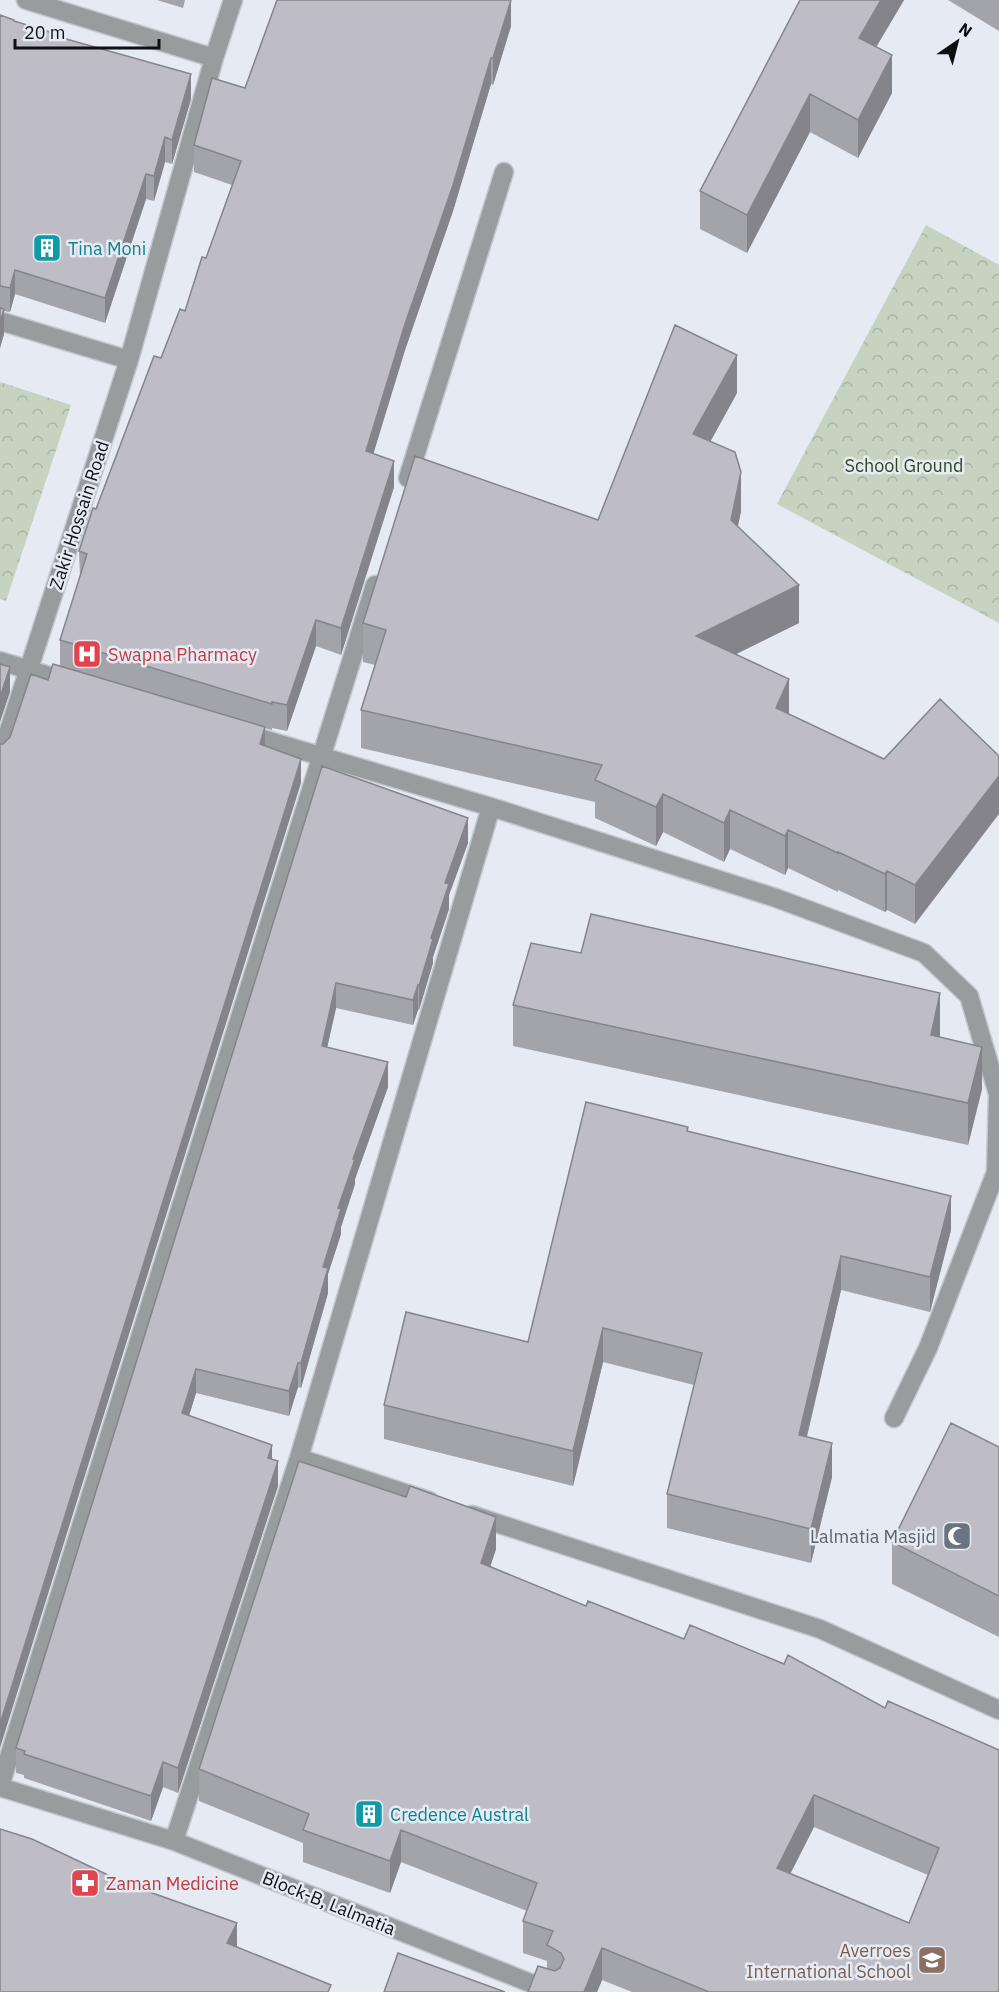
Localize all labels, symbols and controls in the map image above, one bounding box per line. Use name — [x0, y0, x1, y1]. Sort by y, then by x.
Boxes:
scale bar — [15, 12, 159, 50]
north arrow — [927, 12, 987, 72]
text: N — [955, 18, 976, 41]
text: 20 m — [24, 21, 66, 44]
building icon: Tina Moni — [31, 232, 63, 264]
place label: Tina Moni — [68, 237, 146, 260]
street label: Zakir Hossain Road — [44, 438, 114, 592]
park label: School Ground — [844, 454, 964, 477]
hospital icon: Swapna Pharmacy — [71, 638, 103, 670]
place label: Swapna Pharmacy — [108, 643, 257, 666]
mosque icon: Lalmatia Masjid — [941, 1520, 973, 1552]
place label: Lalmatia Masjid — [810, 1525, 936, 1548]
building icon: Credence Austral — [353, 1798, 385, 1830]
place label: Credence Austral — [390, 1803, 529, 1826]
street label: Block-B, Lalmatia — [259, 1866, 399, 1940]
pharmacy icon: Zaman Medicine — [69, 1867, 101, 1899]
place label: Zaman Medicine — [106, 1872, 239, 1895]
place label: Averroes International School — [746, 1939, 911, 1983]
school or university icon: Averroes International School — [916, 1944, 948, 1976]

